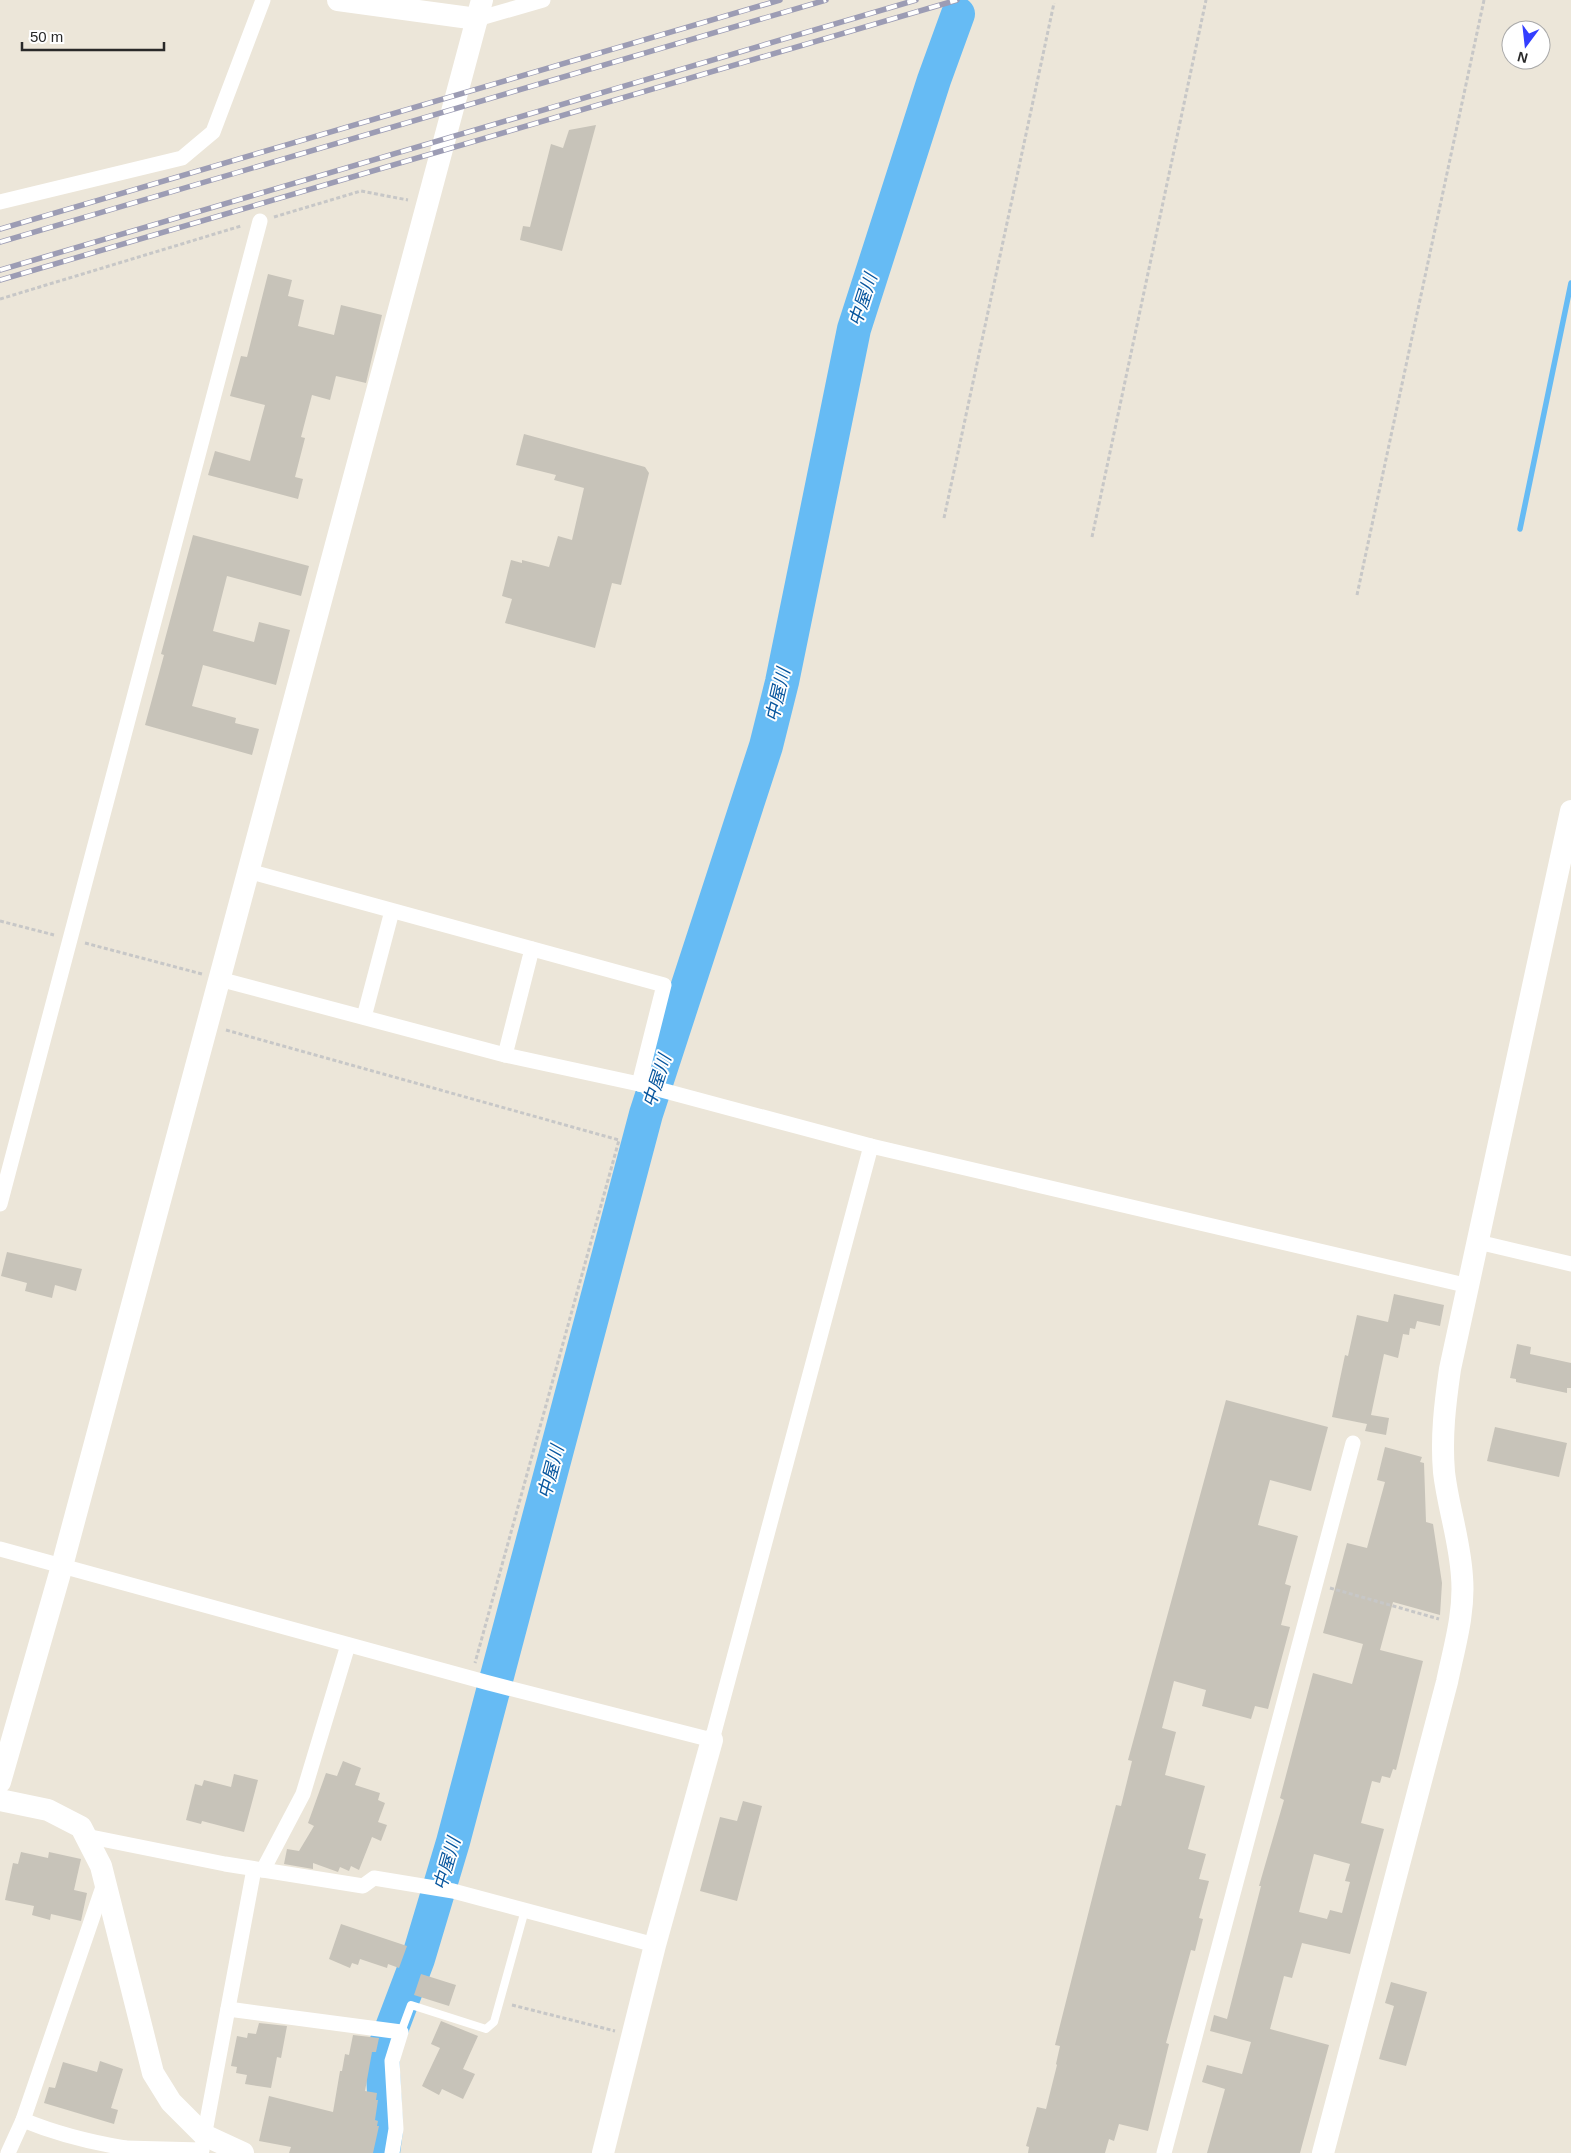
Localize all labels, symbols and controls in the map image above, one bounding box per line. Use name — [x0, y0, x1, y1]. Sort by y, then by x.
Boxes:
scale bar — [22, 20, 165, 52]
north arrow — [1501, 20, 1551, 70]
text: 50 m — [30, 28, 63, 45]
text: N — [1516, 49, 1530, 67]
water label: 中屋川 — [845, 269, 881, 329]
water label: 中屋川 — [762, 664, 794, 724]
water label: 中屋川 — [639, 1050, 675, 1110]
water label: 中屋川 — [534, 1441, 568, 1501]
water label: 中屋川 — [430, 1833, 465, 1893]

